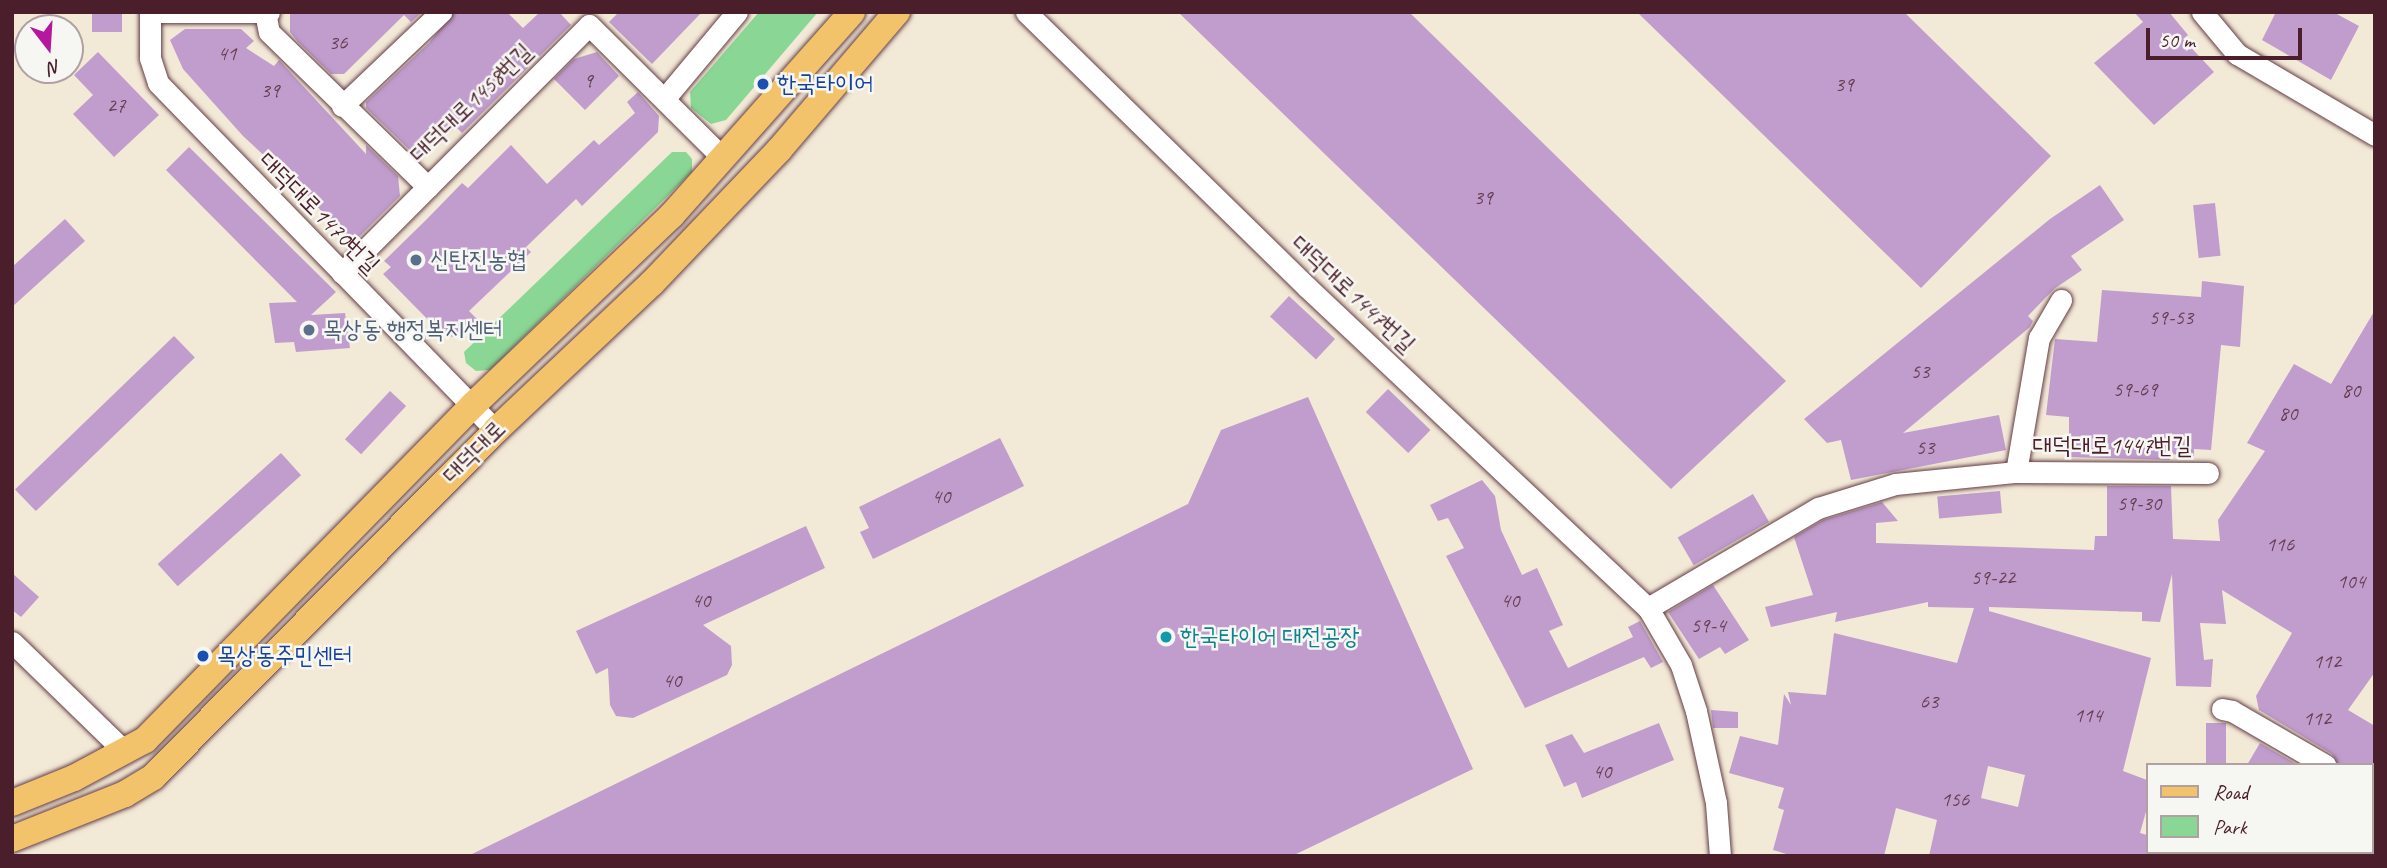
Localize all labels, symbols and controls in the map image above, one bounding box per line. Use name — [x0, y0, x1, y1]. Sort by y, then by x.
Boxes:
north arrow — [14, 14, 84, 84]
scale bar — [2149, 14, 2305, 58]
text: 50 m — [2159, 27, 2195, 53]
house number: 36 — [329, 29, 347, 55]
street label: 대덕대로1458번길 — [404, 37, 538, 169]
house number: 41 — [218, 40, 236, 66]
text: N — [45, 54, 64, 80]
house number: 9 — [583, 67, 593, 93]
place label: 한국타이어 — [777, 70, 874, 98]
house number: 39 — [1835, 71, 1853, 97]
marker: 한국타이어 — [755, 76, 771, 92]
house number: 39 — [261, 77, 279, 103]
house number: 27 — [107, 92, 125, 118]
street label: 대덕대로1470번길 — [253, 147, 385, 279]
house number: 39 — [1474, 184, 1492, 210]
street label: 대덕대로1447번길 — [1285, 229, 1421, 359]
place label: 신탄진농협 — [430, 246, 527, 274]
marker: 신탄진농협 — [408, 252, 424, 268]
house number: 59-53 — [2149, 304, 2193, 330]
place label: 목상동 행정복지센터 — [323, 316, 503, 344]
marker: 목상동 행정복지센터 — [301, 322, 317, 338]
house number: 53 — [1911, 358, 1929, 384]
house number: 59-69 — [2113, 376, 2157, 402]
house number: 80 — [2342, 377, 2360, 403]
house number: 80 — [2279, 400, 2297, 426]
street label: 대덕대로 — [437, 415, 511, 489]
street label: 대덕대로1447번길 — [2032, 432, 2192, 460]
house number: 53 — [1916, 434, 1934, 460]
house number: 40 — [932, 483, 950, 509]
house number: 59-30 — [2117, 490, 2161, 516]
house number: 116 — [2266, 531, 2294, 557]
house number: 59-22 — [1971, 564, 2015, 590]
house number: 104 — [2337, 568, 2365, 594]
house number: 40 — [692, 587, 710, 613]
house number: 40 — [1501, 587, 1519, 613]
house number: 59-4 — [1690, 612, 1726, 638]
place label: 한국타이어 대전공장 — [1180, 623, 1360, 651]
marker: 한국타이어 대전공장 — [1158, 629, 1174, 645]
place label: 목상동주민센터 — [217, 642, 352, 670]
marker: 목상동주민센터 — [195, 648, 211, 664]
house number: 112 — [2313, 648, 2341, 674]
house number: 40 — [663, 667, 681, 693]
house number: 63 — [1920, 688, 1938, 714]
house number: 114 — [2074, 702, 2102, 728]
house number: 112 — [2303, 705, 2331, 731]
house number: 40 — [1593, 758, 1611, 784]
legend — [2146, 763, 2373, 854]
text: Road — [2213, 779, 2248, 805]
house number: 156 — [1941, 786, 1969, 812]
text: Park — [2213, 814, 2246, 840]

